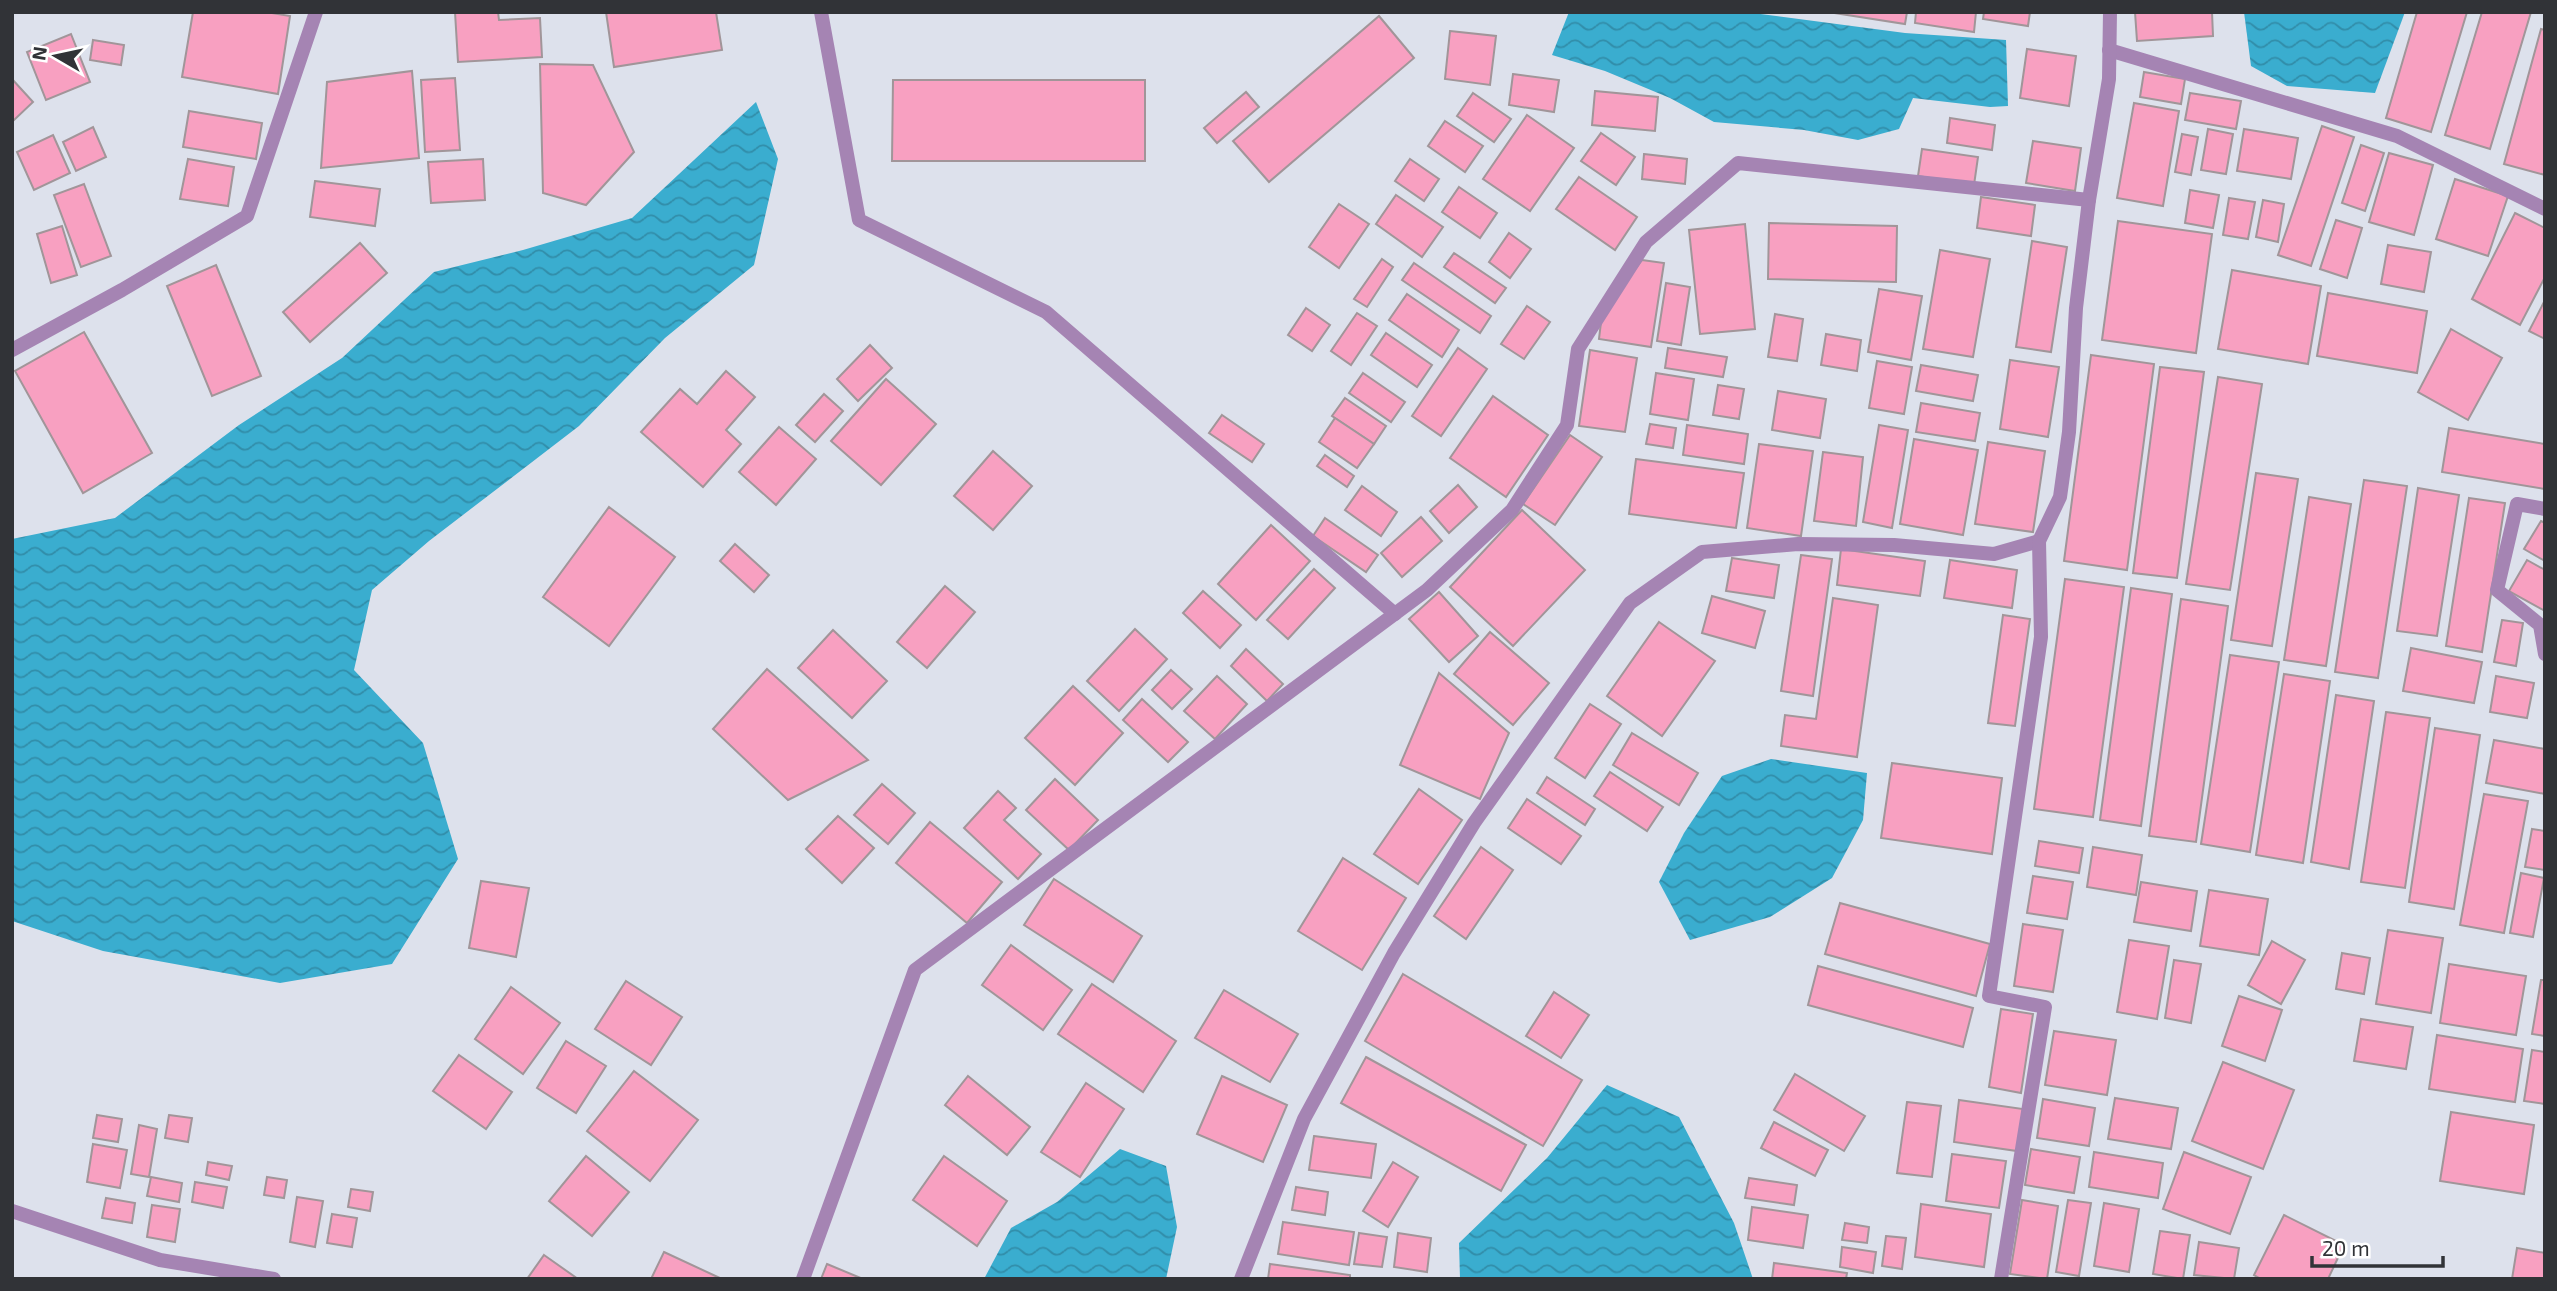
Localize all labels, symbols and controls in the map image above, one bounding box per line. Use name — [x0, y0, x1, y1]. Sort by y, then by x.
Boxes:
north arrow — [21, 21, 91, 91]
text: N — [26, 45, 51, 62]
scale bar — [2312, 1224, 2443, 1268]
text: 20 m — [2322, 1235, 2370, 1260]

